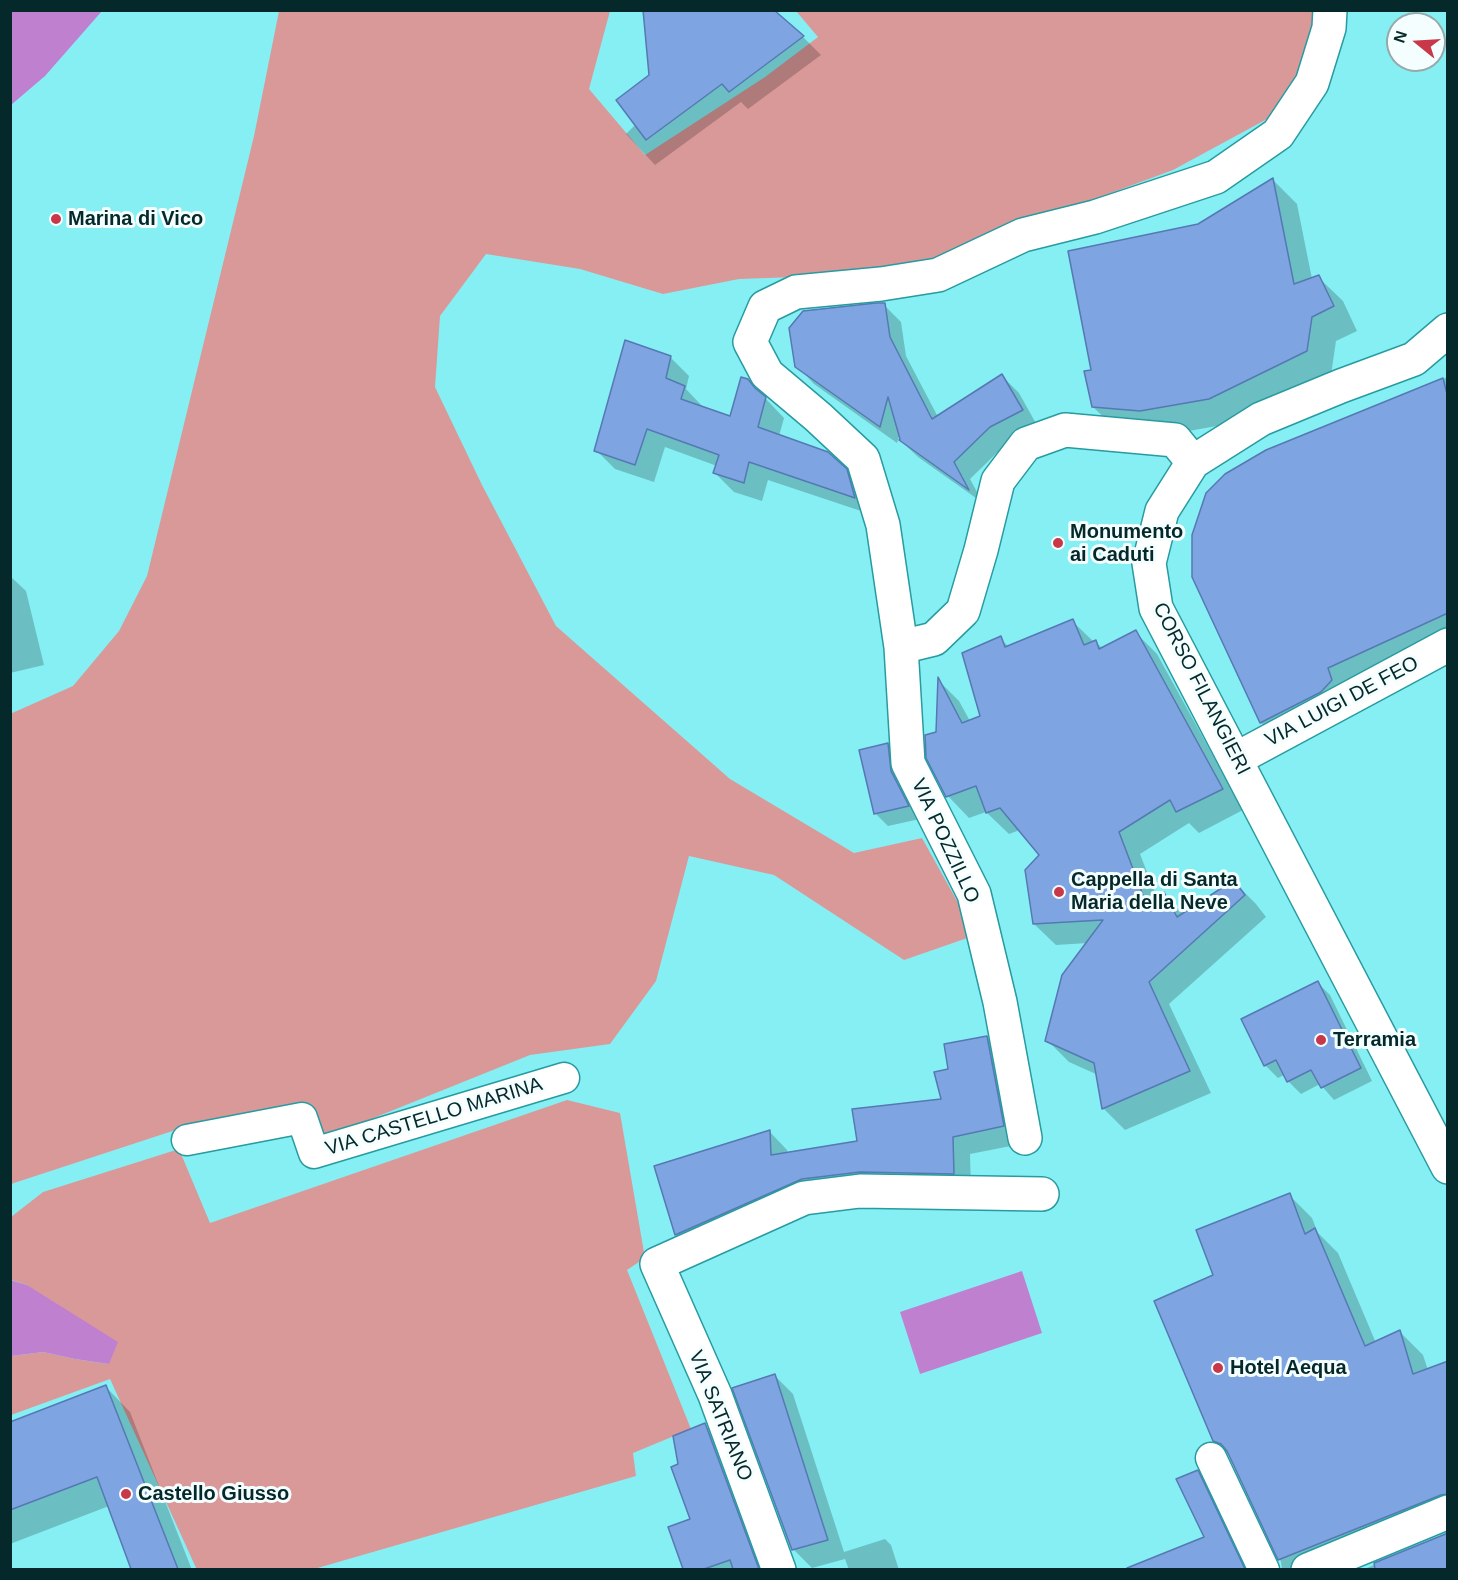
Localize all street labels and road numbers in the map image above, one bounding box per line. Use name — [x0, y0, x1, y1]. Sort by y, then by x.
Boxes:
street label: CORSO FILANGIERI — [1147, 599, 1255, 779]
street label: VIA LUIGI DE FEO — [1261, 651, 1423, 753]
street label: VIA POZZILLO — [906, 775, 984, 907]
street label: VIA CASTELLO MARINA — [323, 1073, 545, 1161]
street label: VIA SATRIANO — [683, 1347, 757, 1485]

